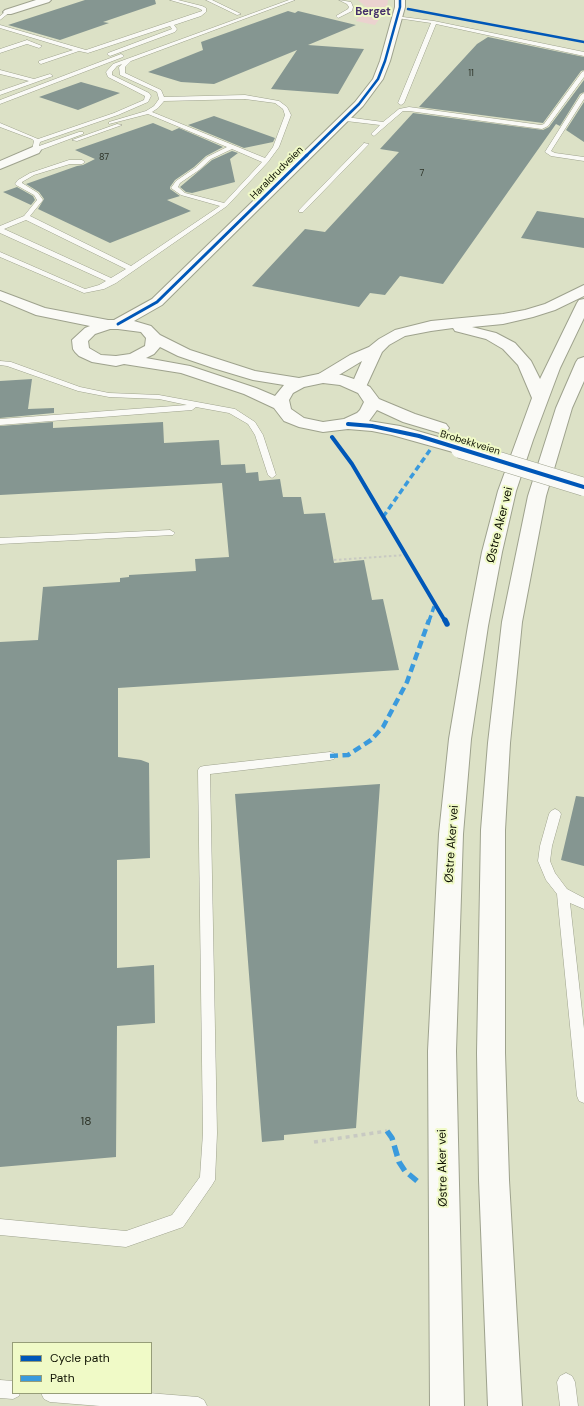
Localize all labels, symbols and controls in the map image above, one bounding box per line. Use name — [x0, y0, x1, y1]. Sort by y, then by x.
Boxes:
district label: Berget — [355, 5, 391, 19]
house number: 11 — [468, 69, 474, 79]
street label: Haraldrudveien — [248, 144, 306, 202]
house number: 87 — [99, 153, 109, 163]
house number: 7 — [420, 169, 424, 179]
street label: Brobekkveien — [439, 428, 501, 458]
street label: Østre Aker vei — [484, 486, 516, 564]
street label: Østre Aker vei — [442, 805, 462, 883]
house number: 18 — [80, 1115, 92, 1129]
street label: Østre Aker vei — [435, 1129, 451, 1207]
legend — [12, 1342, 152, 1394]
text: Cycle path — [50, 1350, 110, 1366]
text: Path — [50, 1370, 75, 1386]

